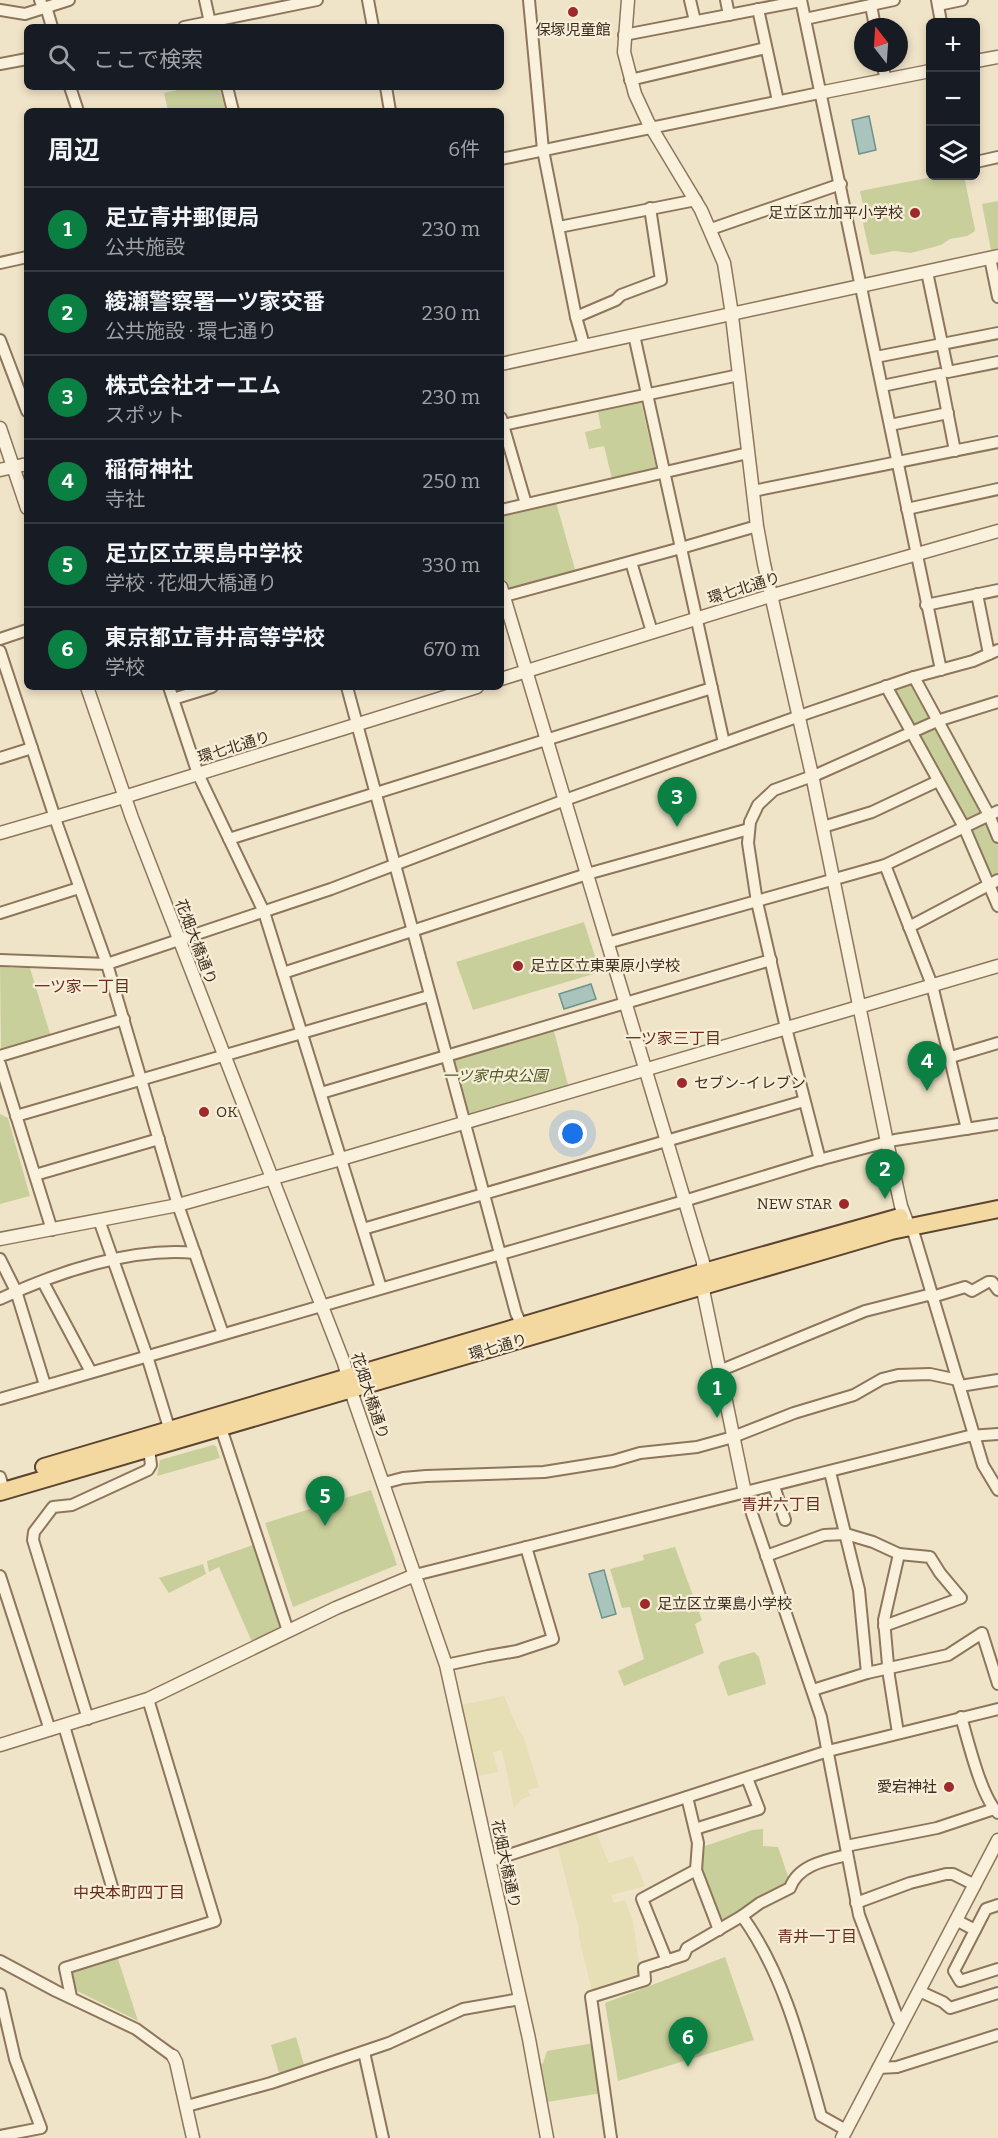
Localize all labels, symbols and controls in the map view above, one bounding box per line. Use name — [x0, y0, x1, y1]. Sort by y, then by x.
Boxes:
marker: 保塚児童館 — [566, 5, 580, 19]
north arrow — [854, 18, 908, 72]
map controls — [926, 18, 980, 180]
button: + — [926, 18, 980, 72]
place label: 保塚児童館 — [535, 21, 611, 39]
search box — [24, 24, 504, 90]
icon: search — [45, 41, 78, 74]
text: ここで検索 — [93, 46, 203, 73]
button: − — [926, 72, 980, 126]
button: layers — [926, 126, 980, 180]
text: 周辺 — [48, 135, 100, 166]
text: 6件 — [448, 137, 480, 161]
text: 足立青井郵便局 — [105, 204, 259, 231]
place label: 足立区立加平小学校 — [768, 204, 903, 222]
marker: 足立区立加平小学校 — [908, 206, 922, 220]
text: 1 — [63, 217, 72, 241]
text: 230 m — [422, 217, 480, 241]
text: 公共施設 — [105, 235, 185, 259]
text: 綾瀬警察署一ツ家交番 — [105, 288, 325, 315]
text: 2 — [62, 301, 73, 325]
text: 230 m — [422, 301, 480, 325]
text: 公共施設 · 環七通り — [105, 319, 277, 343]
text: 株式会社オーエム — [105, 372, 281, 399]
text: 3 — [62, 385, 73, 409]
text: 230 m — [422, 385, 480, 409]
text: スポット — [105, 403, 185, 427]
text: 稲荷神社 — [105, 456, 193, 483]
text: 4 — [61, 469, 74, 493]
text: 250 m — [423, 469, 480, 493]
text: 寺社 — [105, 487, 145, 511]
text: 足立区立栗島中学校 — [105, 540, 303, 567]
text: 5 — [62, 553, 73, 577]
text: 330 m — [422, 553, 480, 577]
street label: 環七北通り — [705, 568, 783, 608]
text: 学校 · 花畑大橋通り — [105, 571, 277, 595]
text: 東京都立青井高等学校 — [105, 624, 325, 651]
text: 6 — [62, 637, 73, 661]
text: 670 m — [423, 637, 480, 661]
text: 学校 — [105, 655, 145, 679]
street label: 環七北通り — [195, 727, 273, 767]
pin: 3 — [658, 778, 696, 827]
street label: 花畑大橋通り — [171, 897, 221, 987]
place label: 足立区立東栗原小学校 — [530, 957, 680, 975]
marker: 足立区立東栗原小学校 — [511, 959, 525, 973]
district label: 一ツ家一丁目 — [34, 977, 130, 996]
district label: 一ツ家三丁目 — [625, 1029, 721, 1048]
pin: 4 — [908, 1042, 946, 1091]
park label: 一ツ家中央公園 — [442, 1067, 549, 1085]
place label: セブン-イレブン — [694, 1074, 806, 1092]
marker: セブン-イレブン — [675, 1076, 689, 1090]
place label: OK — [216, 1103, 238, 1121]
marker: OK — [197, 1105, 211, 1119]
your location — [558, 1119, 587, 1148]
pin: 2 — [866, 1150, 904, 1199]
place label: NEW STAR — [757, 1195, 832, 1213]
marker: NEW STAR — [837, 1197, 851, 1211]
street label: 環七通り — [467, 1330, 529, 1364]
street label: 花畑大橋通り — [348, 1350, 392, 1442]
pin: 1 — [698, 1368, 736, 1418]
pin: 5 — [306, 1476, 344, 1526]
district label: 青井六丁目 — [741, 1495, 821, 1514]
place label: 足立区立栗島小学校 — [657, 1595, 792, 1613]
marker: 足立区立栗島小学校 — [638, 1597, 652, 1611]
place label: 愛宕神社 — [877, 1778, 937, 1796]
marker: 愛宕神社 — [942, 1780, 956, 1794]
street label: 花畑大橋通り — [488, 1818, 524, 1910]
district label: 中央本町四丁目 — [73, 1883, 185, 1902]
district label: 青井一丁目 — [777, 1927, 857, 1946]
pin: 6 — [668, 2018, 708, 2067]

